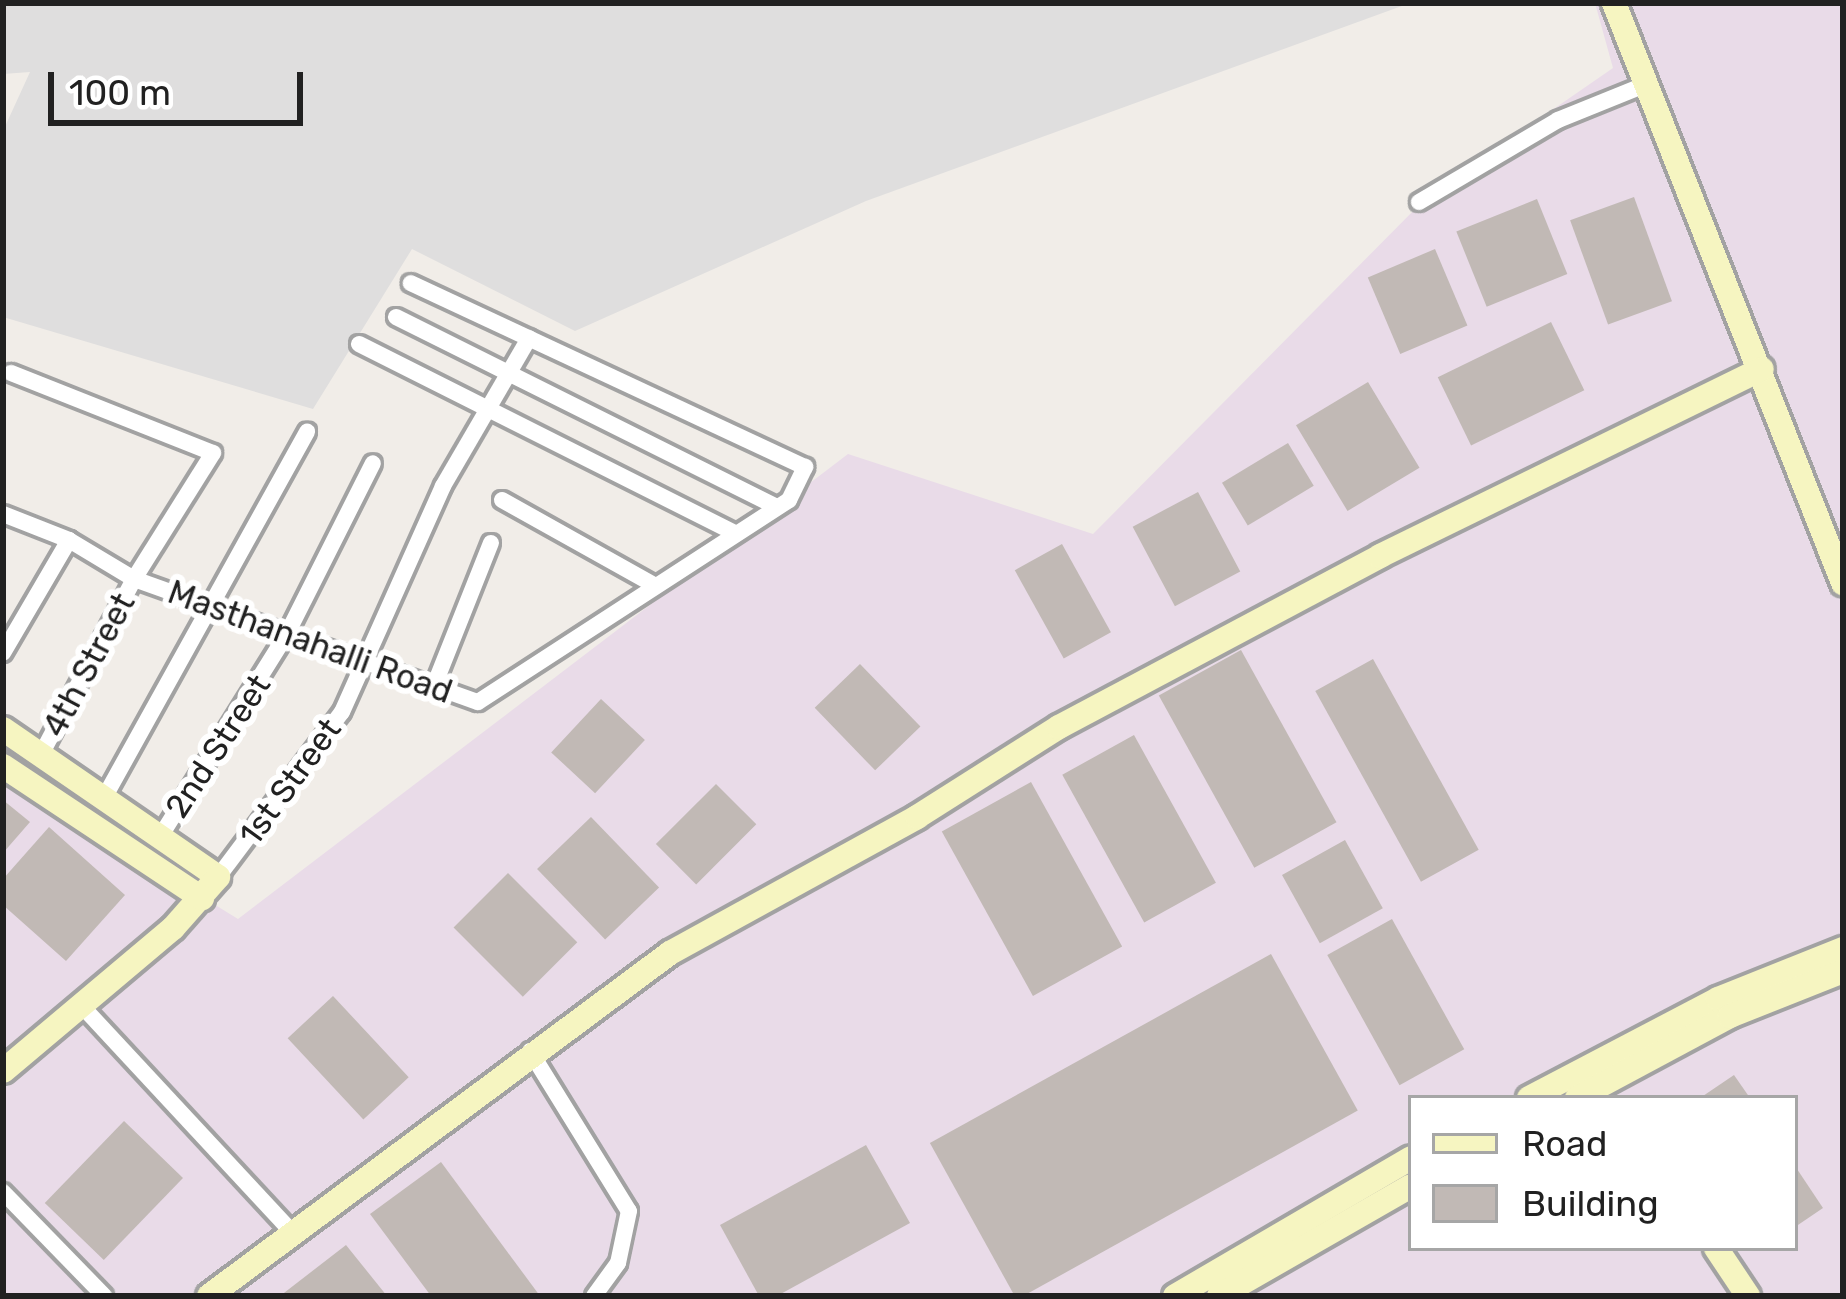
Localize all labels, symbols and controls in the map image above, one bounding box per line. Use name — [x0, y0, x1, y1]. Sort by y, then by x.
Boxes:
scale bar — [54, 48, 309, 122]
text: 100 m — [69, 71, 171, 114]
street label: Masthanahalli Road — [163, 572, 457, 712]
street label: 4th Street — [35, 586, 143, 744]
street label: 2nd Street — [157, 667, 279, 825]
street label: 1st Street — [231, 711, 349, 853]
legend — [1408, 1095, 1798, 1251]
text: Road — [1522, 1122, 1607, 1165]
text: Building — [1522, 1182, 1659, 1225]

